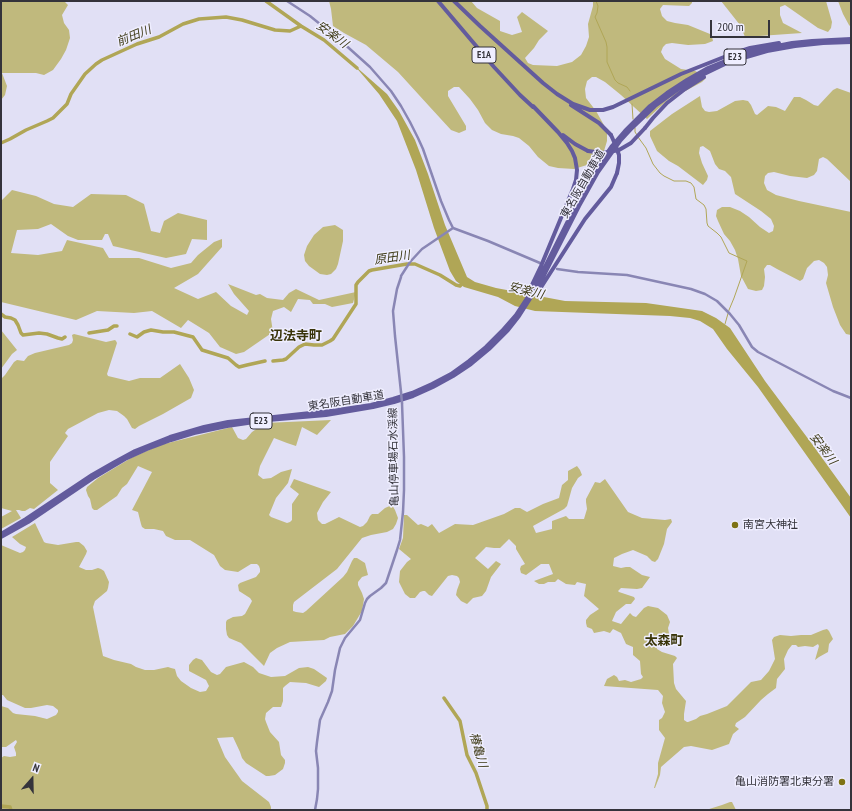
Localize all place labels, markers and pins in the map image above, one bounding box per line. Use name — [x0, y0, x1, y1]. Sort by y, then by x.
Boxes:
place label: 南宮大神社 — [743, 518, 798, 532]
marker: 南宮大神社 — [730, 520, 740, 530]
place label: 亀山消防署北東分署 — [735, 775, 834, 789]
marker: 亀山消防署北東分署 — [837, 777, 847, 787]

